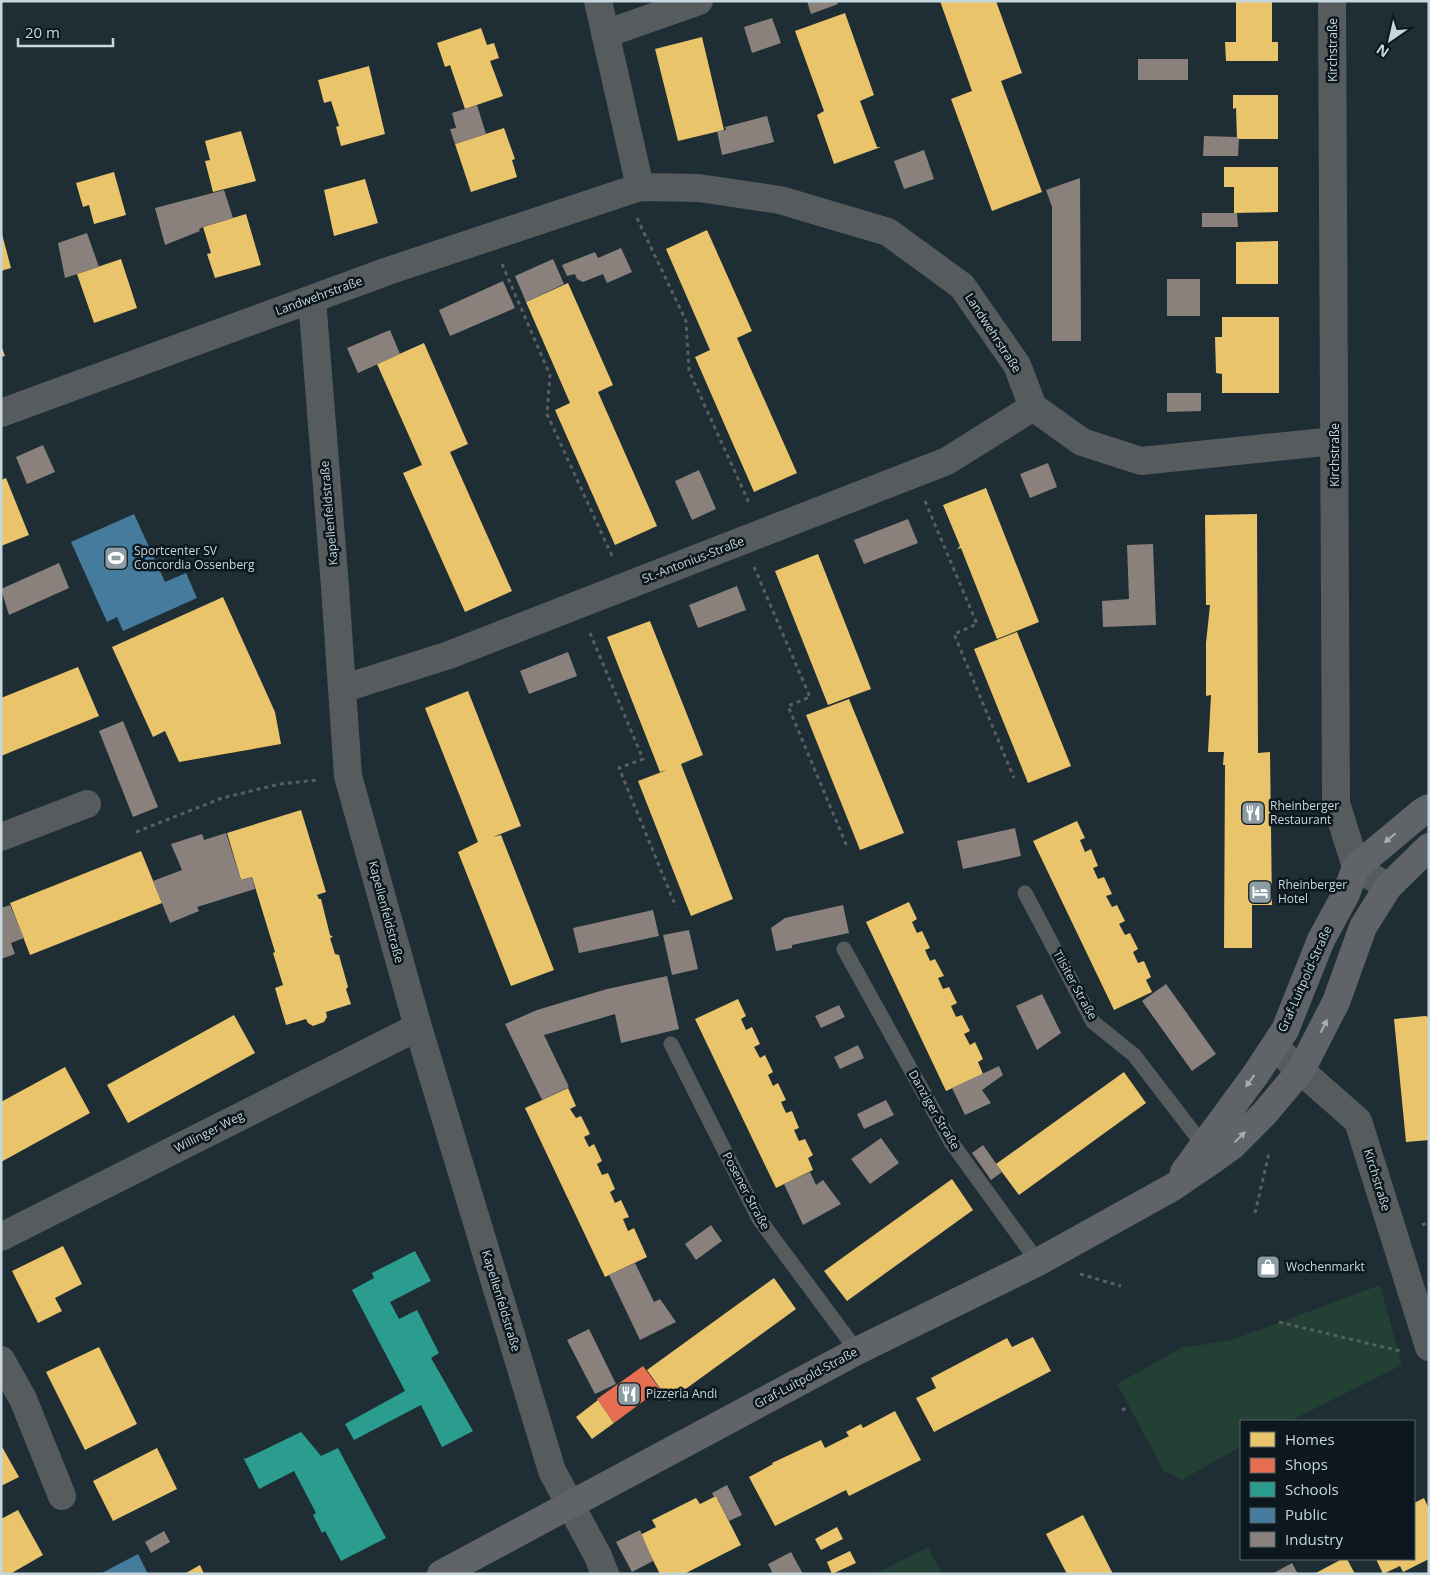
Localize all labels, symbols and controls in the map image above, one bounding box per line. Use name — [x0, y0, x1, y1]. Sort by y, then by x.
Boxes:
scale bar — [18, 15, 112, 47]
north arrow — [1365, 15, 1415, 65]
street label: Kirchstraße — [1324, 18, 1341, 82]
text: 20 m — [25, 22, 60, 42]
text: N — [1372, 40, 1392, 62]
street label: Landwehrstraße — [273, 272, 365, 319]
street label: Landwehrstraße — [961, 290, 1026, 376]
street label: Kirchstraße — [1326, 423, 1343, 487]
street label: Kapellenfeldstraße — [315, 460, 342, 566]
street label: St.-Antonius-Straße — [639, 532, 747, 587]
place label: Sportcenter SV Concordia Ossenberg — [134, 542, 255, 573]
sports icon: Sportcenter SV Concordia Ossenberg — [103, 545, 129, 571]
place label: Rheinberger Restaurant — [1270, 797, 1339, 828]
restaurant icon: Rheinberger Restaurant — [1240, 800, 1266, 826]
one-way arrow — [1385, 832, 1397, 844]
street label: Kapellenfeldstraße — [365, 859, 408, 965]
place label: Rheinberger Hotel — [1278, 876, 1347, 907]
hotel icon: Rheinberger Hotel — [1247, 879, 1273, 905]
street label: Graf-Luitpold-Straße — [1273, 923, 1336, 1035]
street label: Tilsiter Straße — [1049, 947, 1102, 1023]
one-way arrow — [1320, 1019, 1328, 1034]
street label: Danziger Straße — [905, 1067, 964, 1153]
one-way arrow — [1245, 1074, 1255, 1088]
street label: Willinger Weg — [171, 1106, 247, 1156]
one-way arrow — [1234, 1132, 1246, 1144]
street label: Kirchstraße — [1360, 1147, 1395, 1213]
street label: Posener Straße — [719, 1149, 774, 1233]
street label: Kapellenfeldstraße — [478, 1248, 525, 1354]
shop icon: Wochenmarkt — [1255, 1254, 1281, 1280]
place label: Wochenmarkt — [1286, 1258, 1365, 1275]
street label: Graf-Luitpold-Straße — [751, 1343, 861, 1412]
restaurant icon: Pizzeria Andi — [616, 1381, 642, 1407]
place label: Pizzeria Andi — [646, 1385, 717, 1402]
legend — [1240, 1420, 1415, 1560]
text: Homes — [1285, 1429, 1335, 1449]
text: Shops — [1285, 1454, 1328, 1474]
text: Schools — [1285, 1479, 1339, 1499]
text: Public — [1285, 1504, 1327, 1524]
text: Industry — [1285, 1529, 1343, 1549]

